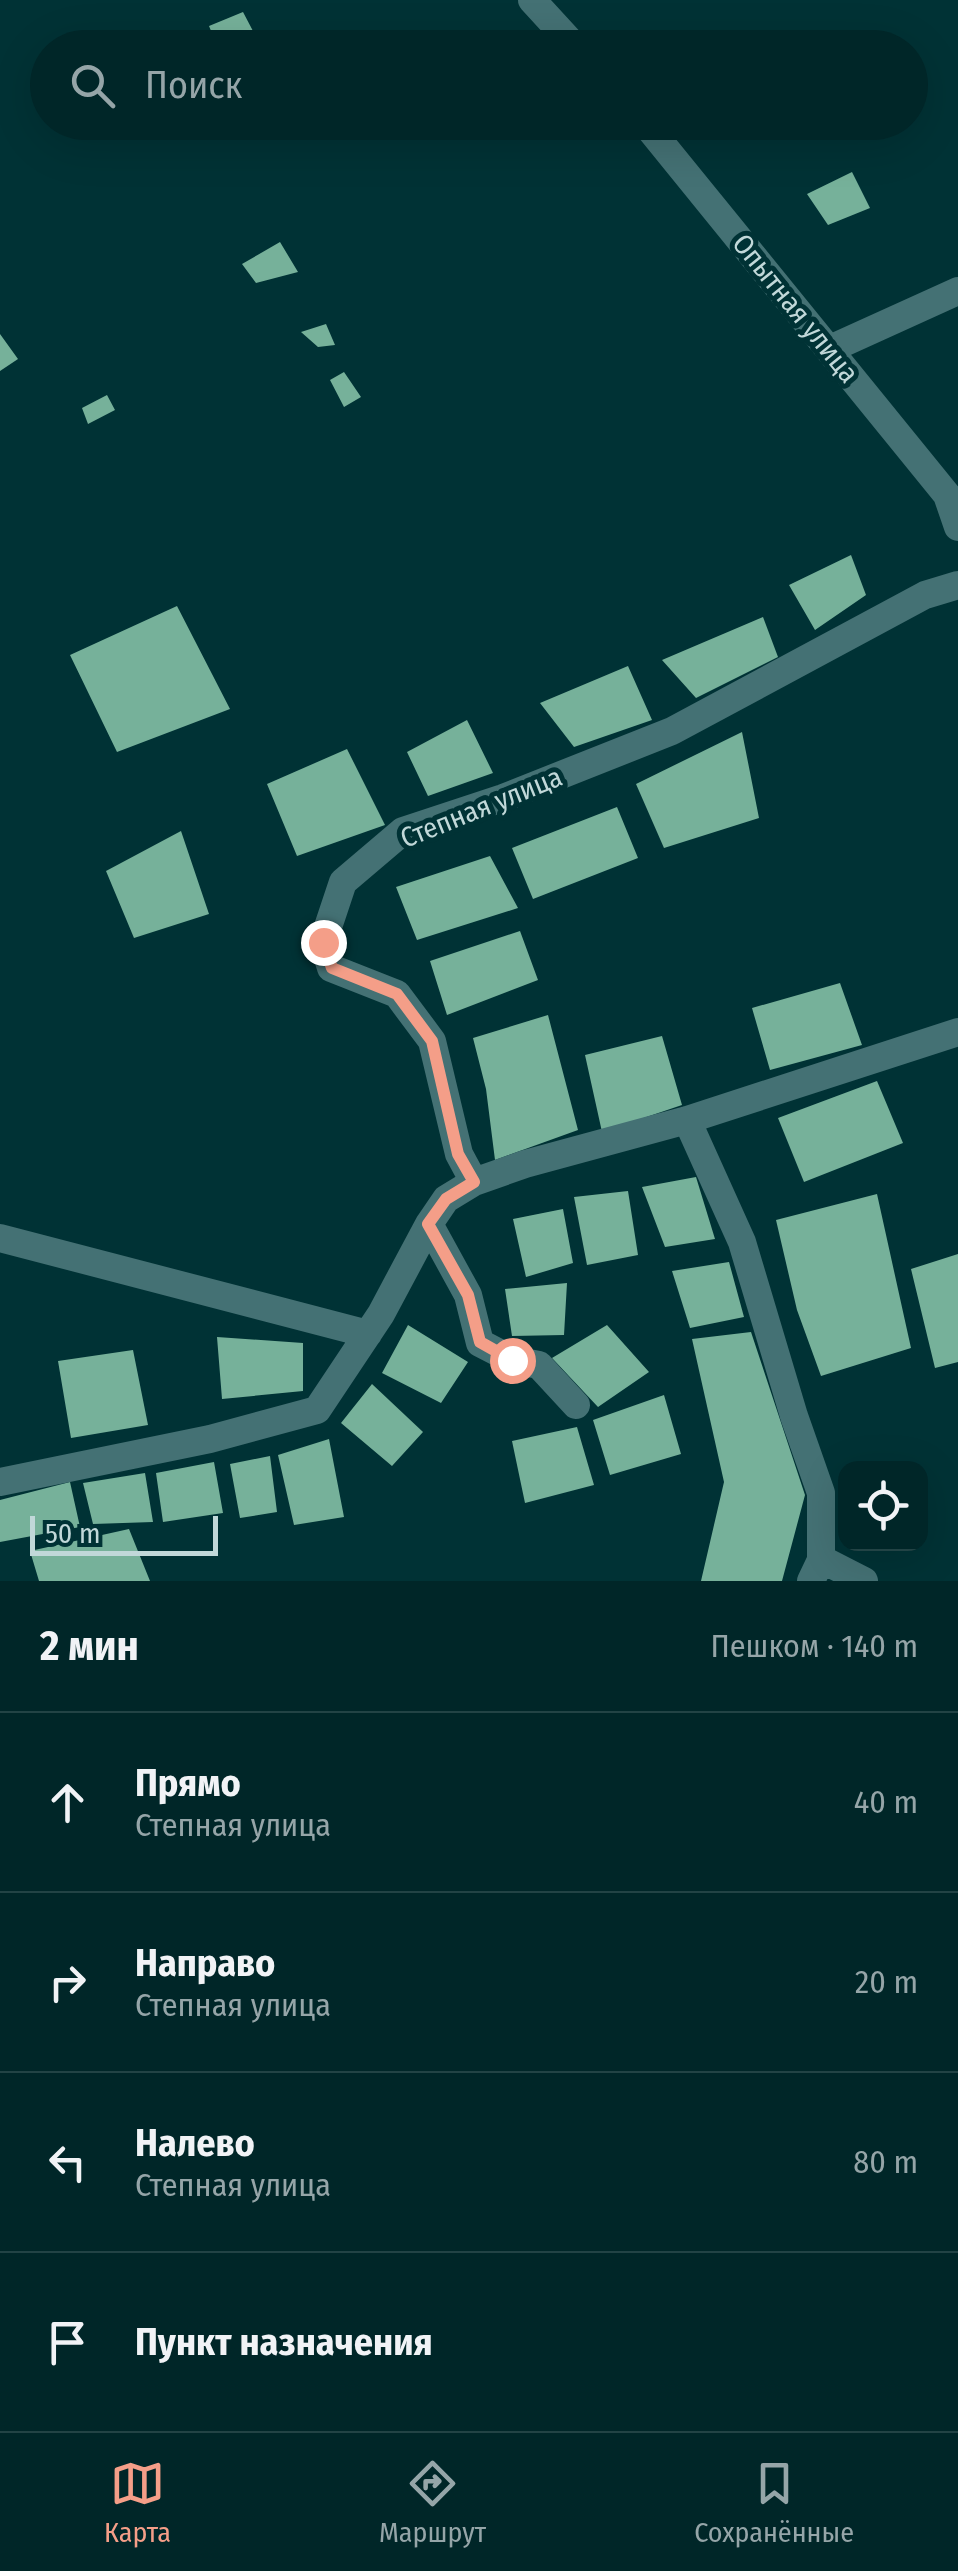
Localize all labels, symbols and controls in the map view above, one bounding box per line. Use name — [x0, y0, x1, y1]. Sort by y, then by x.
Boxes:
search box — [30, 30, 928, 140]
icon: search — [65, 58, 120, 113]
text: Поиск — [145, 62, 242, 108]
street label: Опытная улица — [726, 227, 866, 389]
street label: Степная улица — [396, 760, 567, 855]
route end — [301, 920, 347, 966]
route start — [490, 1338, 536, 1384]
map controls — [838, 1461, 928, 1551]
button: locate — [838, 1461, 928, 1551]
scale bar — [30, 1511, 218, 1556]
text: 50 m — [45, 1517, 101, 1550]
text: 2 мин — [40, 1621, 139, 1671]
text: Пешком · 140 m — [710, 1627, 918, 1665]
text: Прямо — [135, 1760, 241, 1806]
icon: ahead — [40, 1775, 95, 1830]
text: 40 m — [854, 1783, 918, 1821]
text: Степная улица — [135, 1806, 331, 1844]
text: Направо — [135, 1940, 275, 1986]
icon: right — [40, 1955, 95, 2010]
text: 20 m — [855, 1963, 918, 2001]
text: Степная улица — [135, 1986, 331, 2024]
text: Налево — [135, 2120, 255, 2166]
icon: left — [40, 2135, 95, 2190]
text: 80 m — [853, 2143, 918, 2181]
text: Степная улица — [135, 2166, 331, 2204]
icon: arrive — [40, 2315, 95, 2370]
text: Пункт назначения — [135, 2319, 433, 2365]
tab: Карта — [104, 2456, 171, 2549]
tab: Маршрут — [379, 2456, 486, 2549]
tab: Сохранённые — [694, 2456, 854, 2549]

